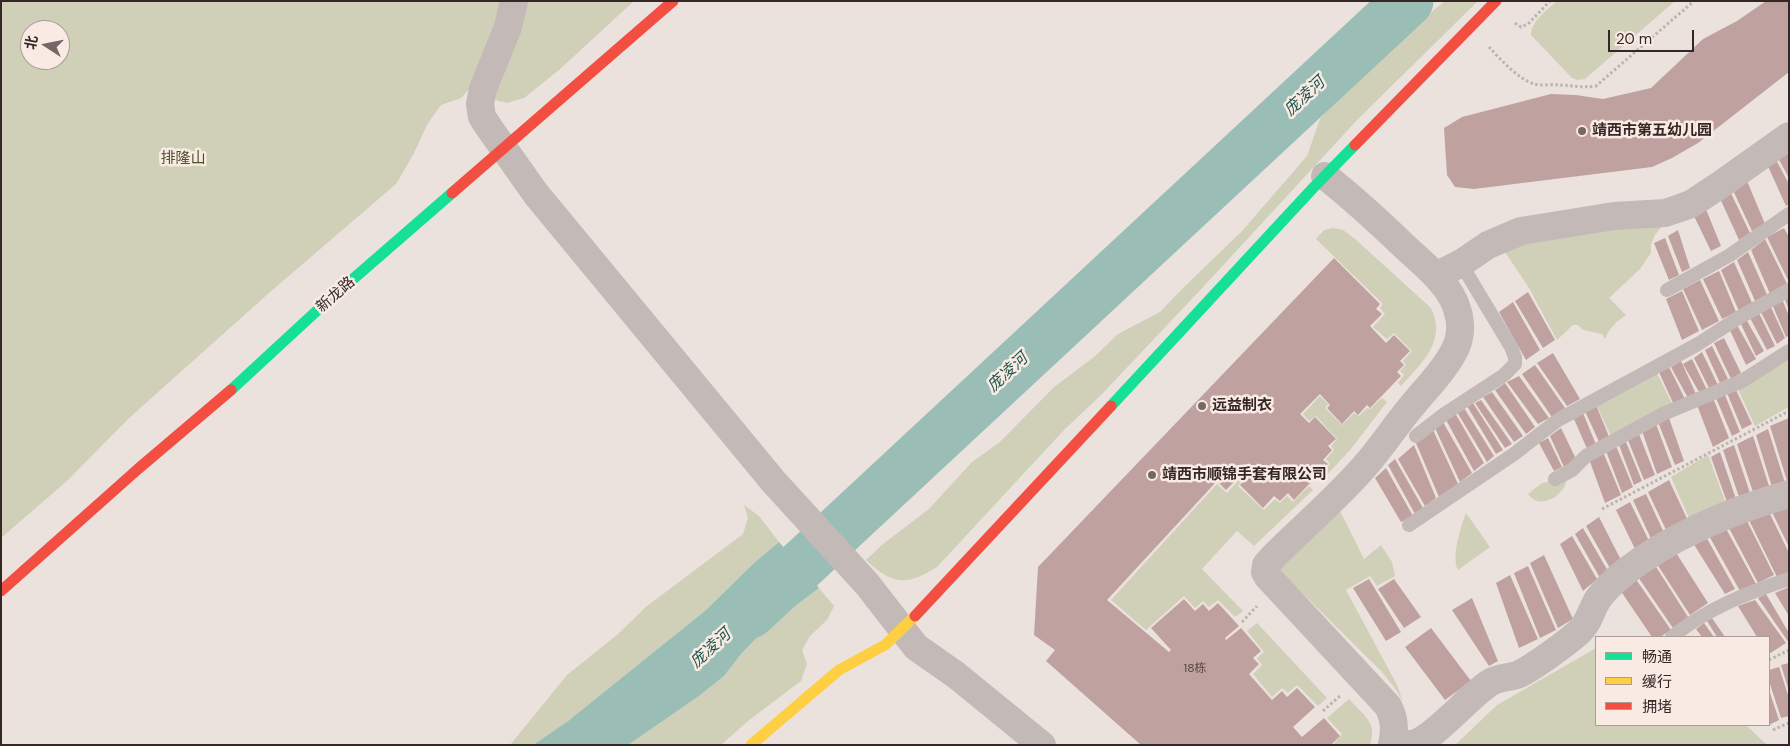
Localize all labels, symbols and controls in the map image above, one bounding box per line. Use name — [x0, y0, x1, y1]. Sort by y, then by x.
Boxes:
north arrow — [20, 20, 70, 70]
scale bar — [1610, 20, 1696, 52]
text: 20 m — [1616, 29, 1652, 49]
text: 北 — [21, 34, 41, 51]
water label: 庞凌河 — [1281, 74, 1329, 120]
place label: 靖西市第五幼儿园 — [1592, 122, 1712, 140]
marker: 靖西市第五幼儿园 — [1576, 125, 1588, 137]
park label: 排隆山 — [161, 150, 205, 168]
street label: 新龙路 — [313, 273, 359, 317]
water label: 庞凌河 — [984, 350, 1032, 396]
place label: 远益制衣 — [1212, 397, 1272, 415]
marker: 远益制衣 — [1196, 400, 1208, 412]
place label: 靖西市顺锦手套有限公司 — [1162, 466, 1327, 484]
marker: 靖西市顺锦手套有限公司 — [1146, 469, 1158, 481]
water label: 庞凌河 — [687, 626, 735, 672]
legend — [1595, 636, 1770, 726]
text: 畅通 — [1642, 647, 1672, 667]
house number: 18栋 — [1183, 662, 1207, 676]
text: 缓行 — [1642, 672, 1672, 692]
text: 拥堵 — [1642, 697, 1672, 717]

